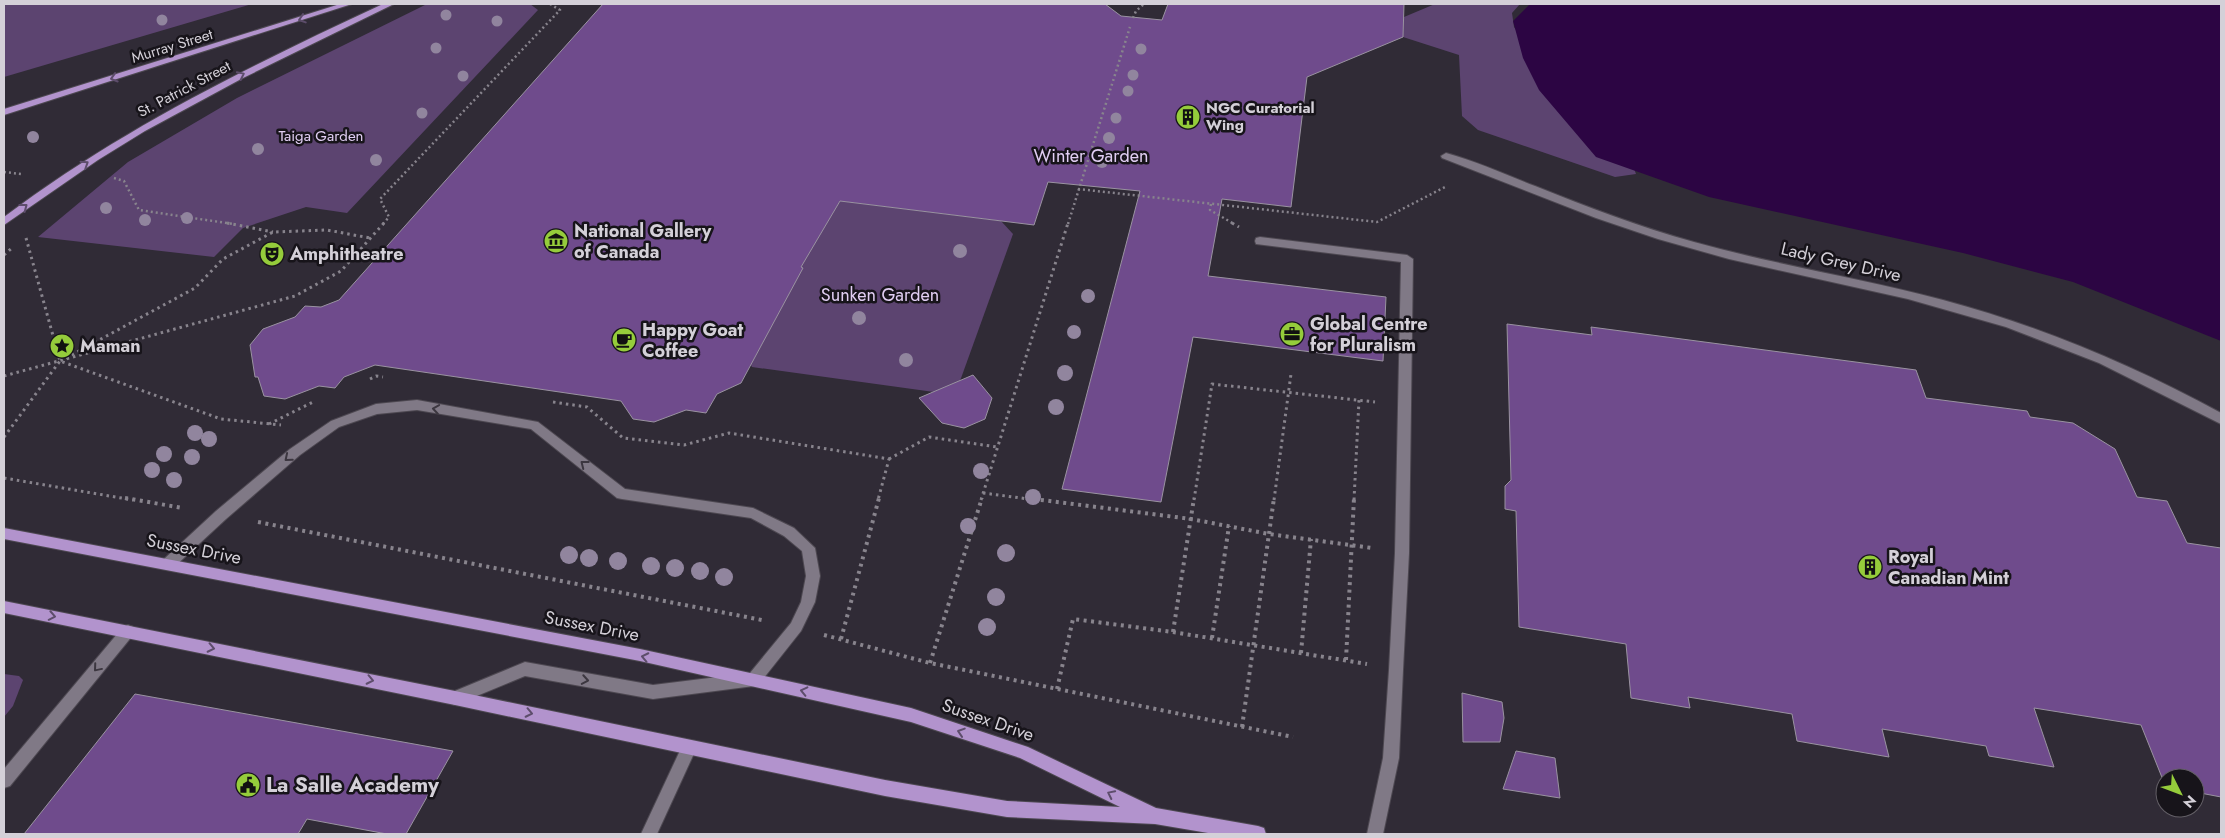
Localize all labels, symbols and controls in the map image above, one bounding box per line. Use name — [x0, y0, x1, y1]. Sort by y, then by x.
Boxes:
one-way arrow — [298, 14, 307, 24]
street label: Murray Street — [128, 23, 216, 69]
street label: St. Patrick Street — [134, 55, 235, 123]
one-way arrow — [236, 71, 245, 82]
one-way arrow — [110, 73, 118, 83]
place label: NGC Curatorial Wing — [1206, 97, 1315, 136]
building icon: NGC Curatorial Wing — [1175, 104, 1201, 130]
park label: Taiga Garden — [279, 125, 364, 147]
park label: Winter Garden — [1034, 143, 1148, 169]
one-way arrow — [79, 161, 88, 171]
one-way arrow — [18, 204, 28, 213]
place label: National Gallery of Canada — [574, 218, 712, 265]
museum icon: National Gallery of Canada — [543, 228, 569, 254]
street label: Lady Grey Drive — [1778, 236, 1904, 288]
theatre icon: Amphitheatre — [259, 241, 285, 267]
place label: Amphitheatre — [289, 241, 403, 267]
park label: Sunken Garden — [821, 282, 939, 308]
place label: Global Centre for Pluralism — [1310, 311, 1428, 358]
place label: Happy Goat Coffee — [642, 317, 744, 364]
office icon: Global Centre for Pluralism — [1279, 321, 1305, 347]
cafe icon: Happy Goat Coffee — [611, 327, 637, 353]
place icon: Maman — [49, 333, 75, 359]
place label: Maman — [80, 333, 141, 359]
one-way arrow — [432, 404, 441, 414]
one-way arrow — [285, 453, 294, 462]
one-way arrow — [581, 462, 590, 470]
street label: Sussex Drive — [145, 527, 243, 571]
place label: Royal Canadian Mint — [1888, 544, 2009, 591]
building icon: Royal Canadian Mint — [1857, 554, 1883, 580]
street label: Sussex Drive — [543, 604, 641, 648]
one-way arrow — [47, 610, 56, 621]
one-way arrow — [207, 642, 216, 652]
one-way arrow — [641, 652, 650, 662]
one-way arrow — [95, 662, 103, 671]
one-way arrow — [366, 674, 375, 685]
one-way arrow — [581, 674, 589, 684]
one-way arrow — [800, 686, 809, 696]
street label: Sussex Drive — [938, 692, 1038, 748]
one-way arrow — [525, 707, 534, 718]
one-way arrow — [958, 727, 966, 737]
north arrow — [2155, 768, 2205, 818]
place label: La Salle Academy — [266, 770, 440, 800]
public building icon: La Salle Academy — [235, 772, 261, 798]
one-way arrow — [1107, 790, 1116, 801]
text: N — [2179, 791, 2201, 813]

